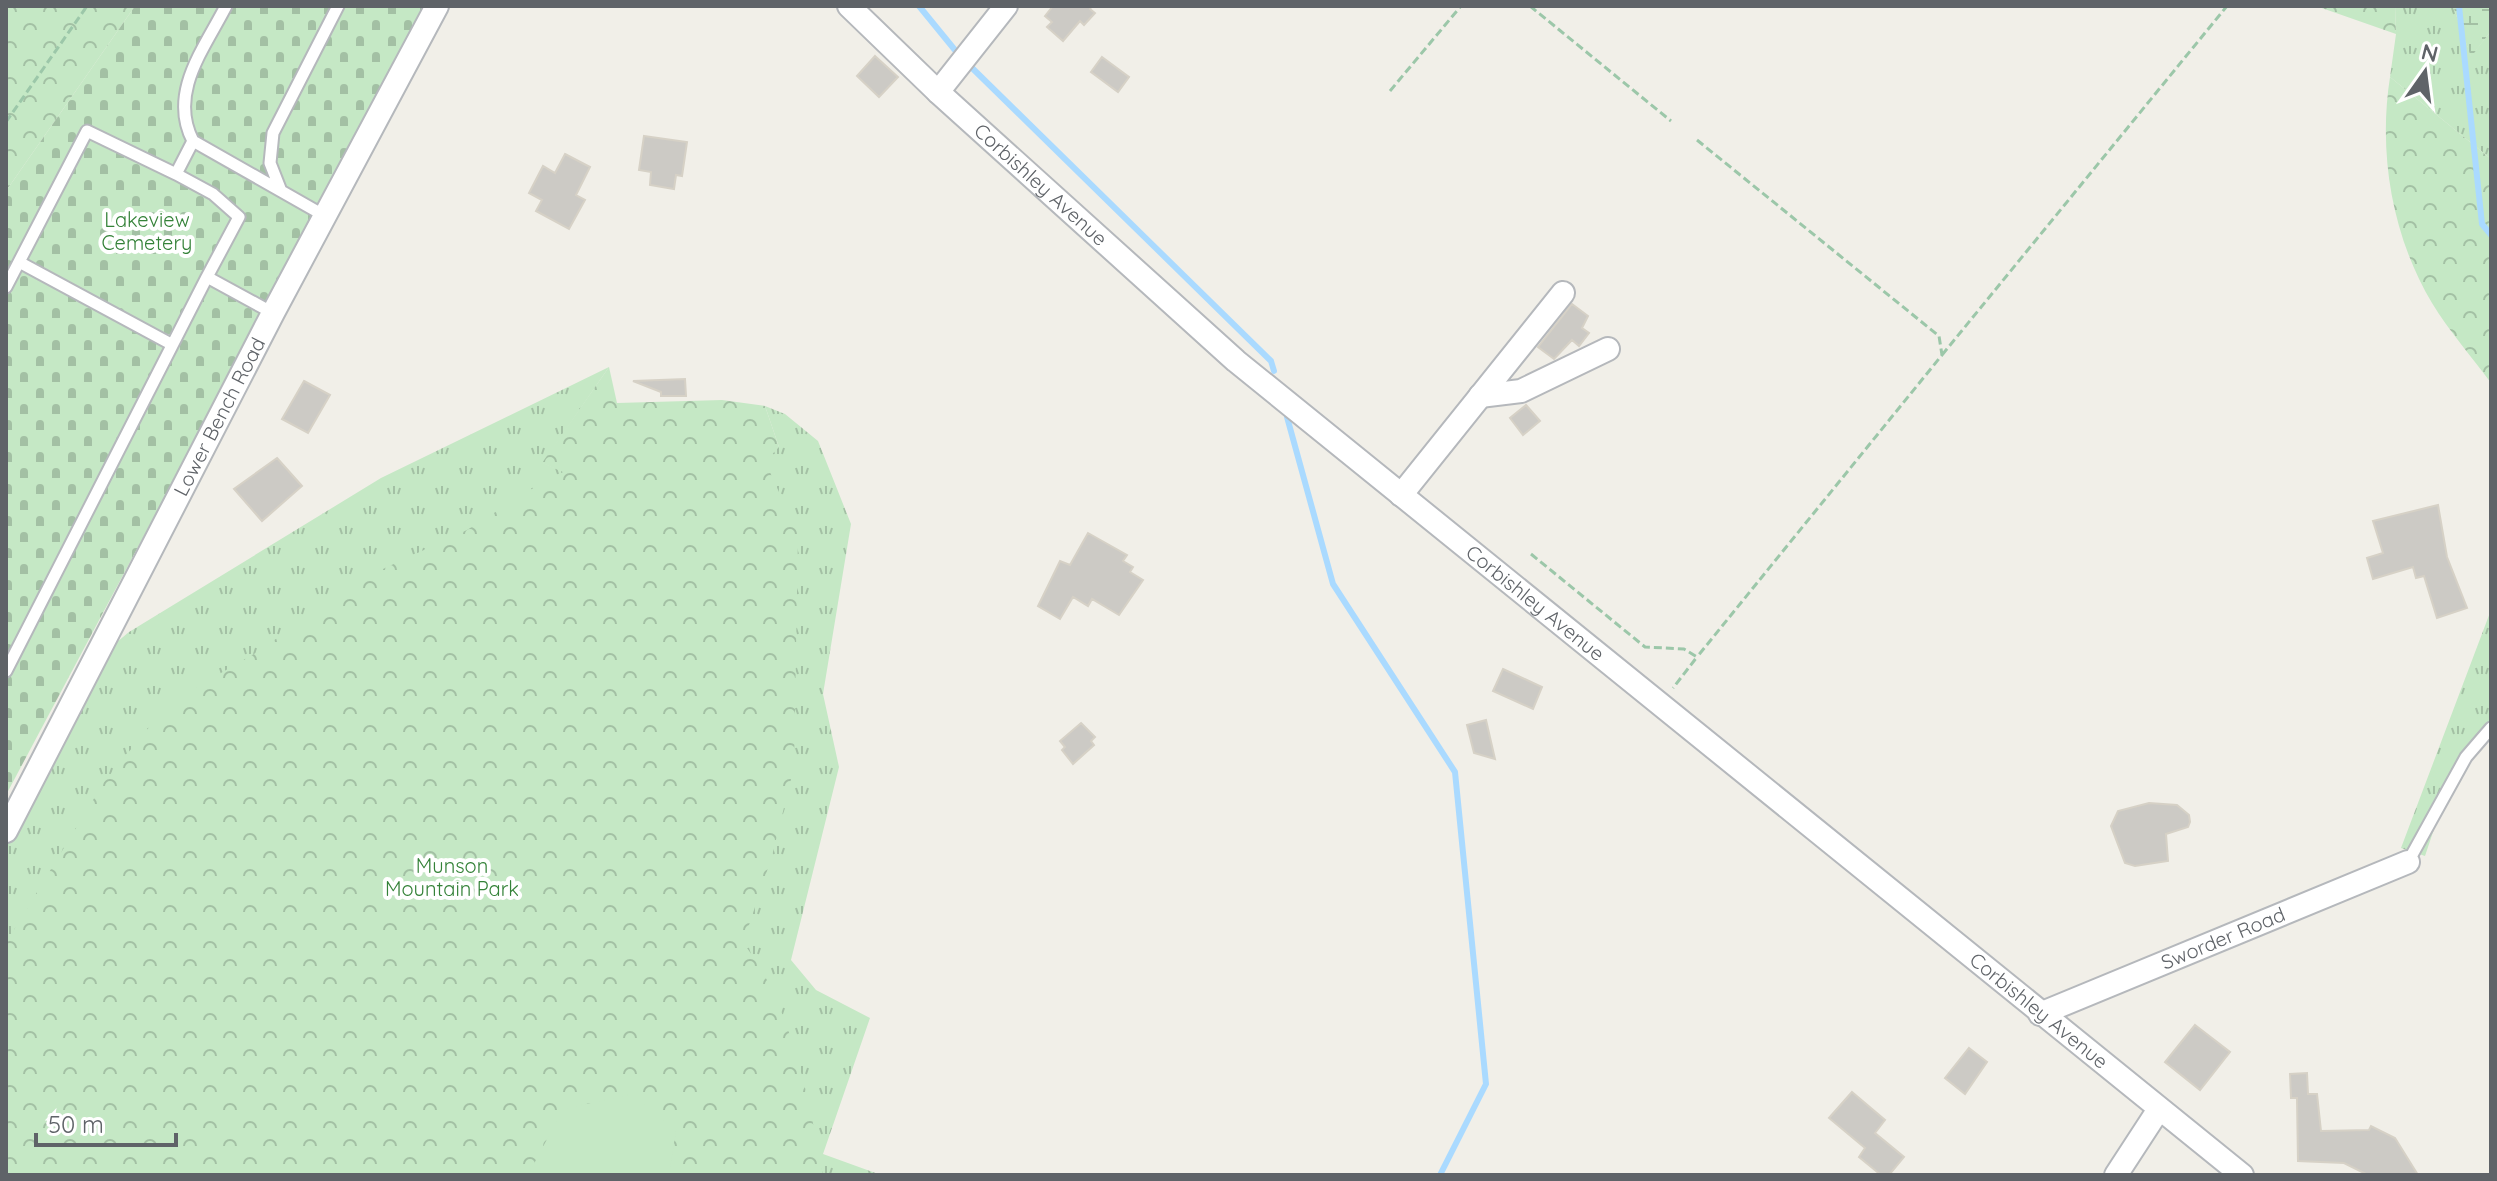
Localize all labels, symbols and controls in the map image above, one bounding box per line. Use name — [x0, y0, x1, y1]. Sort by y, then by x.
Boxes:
north arrow — [2385, 32, 2465, 112]
text: N — [2419, 37, 2441, 68]
street label: Corbishley Avenue — [969, 118, 1113, 251]
park label: Lakeview Cemetery — [102, 207, 192, 255]
street label: Lower Bench Road — [168, 333, 270, 500]
street label: Corbishley Avenue — [1461, 539, 1610, 666]
park label: Munson Mountain Park — [385, 853, 519, 901]
street label: Sworder Road — [2157, 901, 2289, 975]
street label: Corbishley Avenue — [1965, 947, 2113, 1074]
scale bar — [36, 1097, 176, 1147]
text: 50 m — [48, 1109, 104, 1139]

